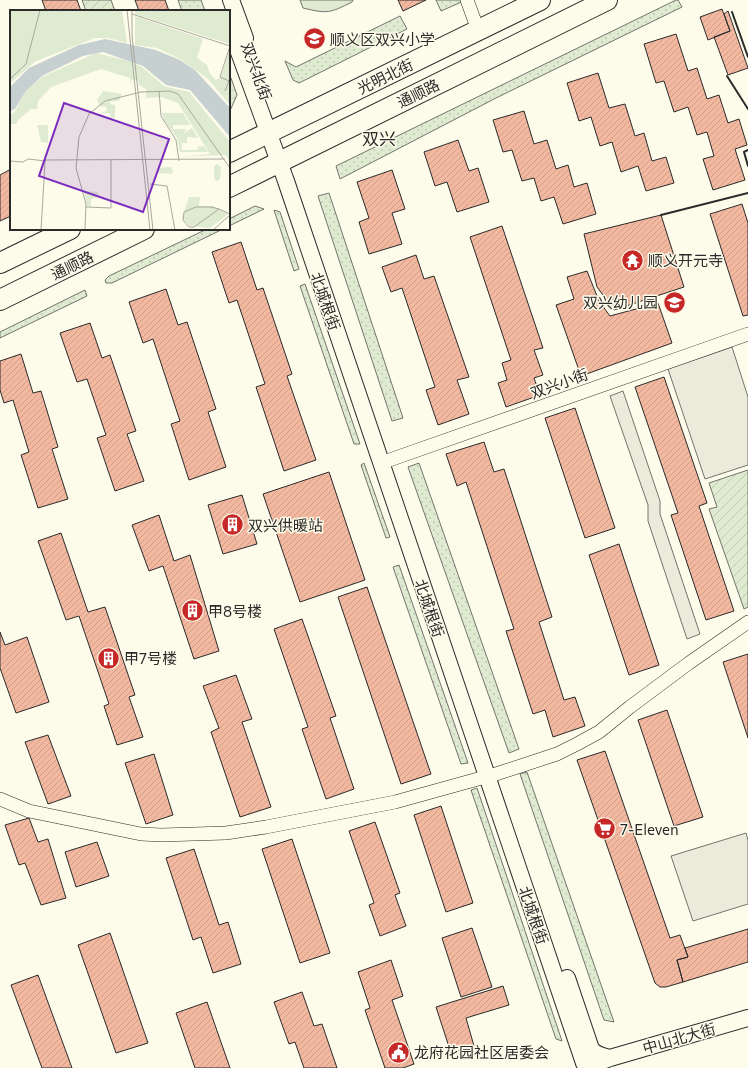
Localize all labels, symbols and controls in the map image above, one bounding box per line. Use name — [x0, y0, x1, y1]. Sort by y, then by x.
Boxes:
inset map — [10, 10, 230, 230]
school or university icon: 顺义区双兴小学 — [302, 26, 328, 52]
place label: 顺义区双兴小学 — [330, 30, 435, 48]
street label: 双兴北街 — [238, 40, 276, 102]
street label: 光明北街 — [354, 55, 416, 97]
street label: 通顺路 — [394, 75, 442, 111]
district label: 双兴 — [362, 128, 396, 149]
street label: 通顺路 — [48, 247, 96, 283]
temple icon: 顺义开元寺 — [620, 247, 646, 273]
place label: 顺义开元寺 — [648, 251, 723, 269]
street label: 北城根街 — [308, 270, 344, 332]
school or university icon: 双兴幼儿园 — [661, 289, 687, 315]
place label: 双兴幼儿园 — [583, 293, 658, 311]
street label: 双兴小街 — [528, 364, 590, 402]
building icon: 双兴供暖站 — [219, 512, 245, 538]
place label: 双兴供暖站 — [248, 516, 323, 534]
street label: 北城根街 — [412, 577, 448, 639]
building icon: 甲8号楼 — [179, 598, 205, 624]
place label: 甲8号楼 — [208, 602, 262, 620]
building icon: 甲7号楼 — [95, 645, 121, 671]
place label: 甲7号楼 — [124, 649, 177, 667]
supermarket icon: 7-Eleven — [591, 816, 617, 842]
place label: 7-Eleven — [620, 820, 679, 838]
street label: 北城根街 — [516, 884, 552, 946]
street label: 中山北大街 — [640, 1019, 718, 1057]
public building icon: 龙府花园社区居委会 — [385, 1039, 411, 1065]
place label: 龙府花园社区居委会 — [414, 1043, 549, 1061]

